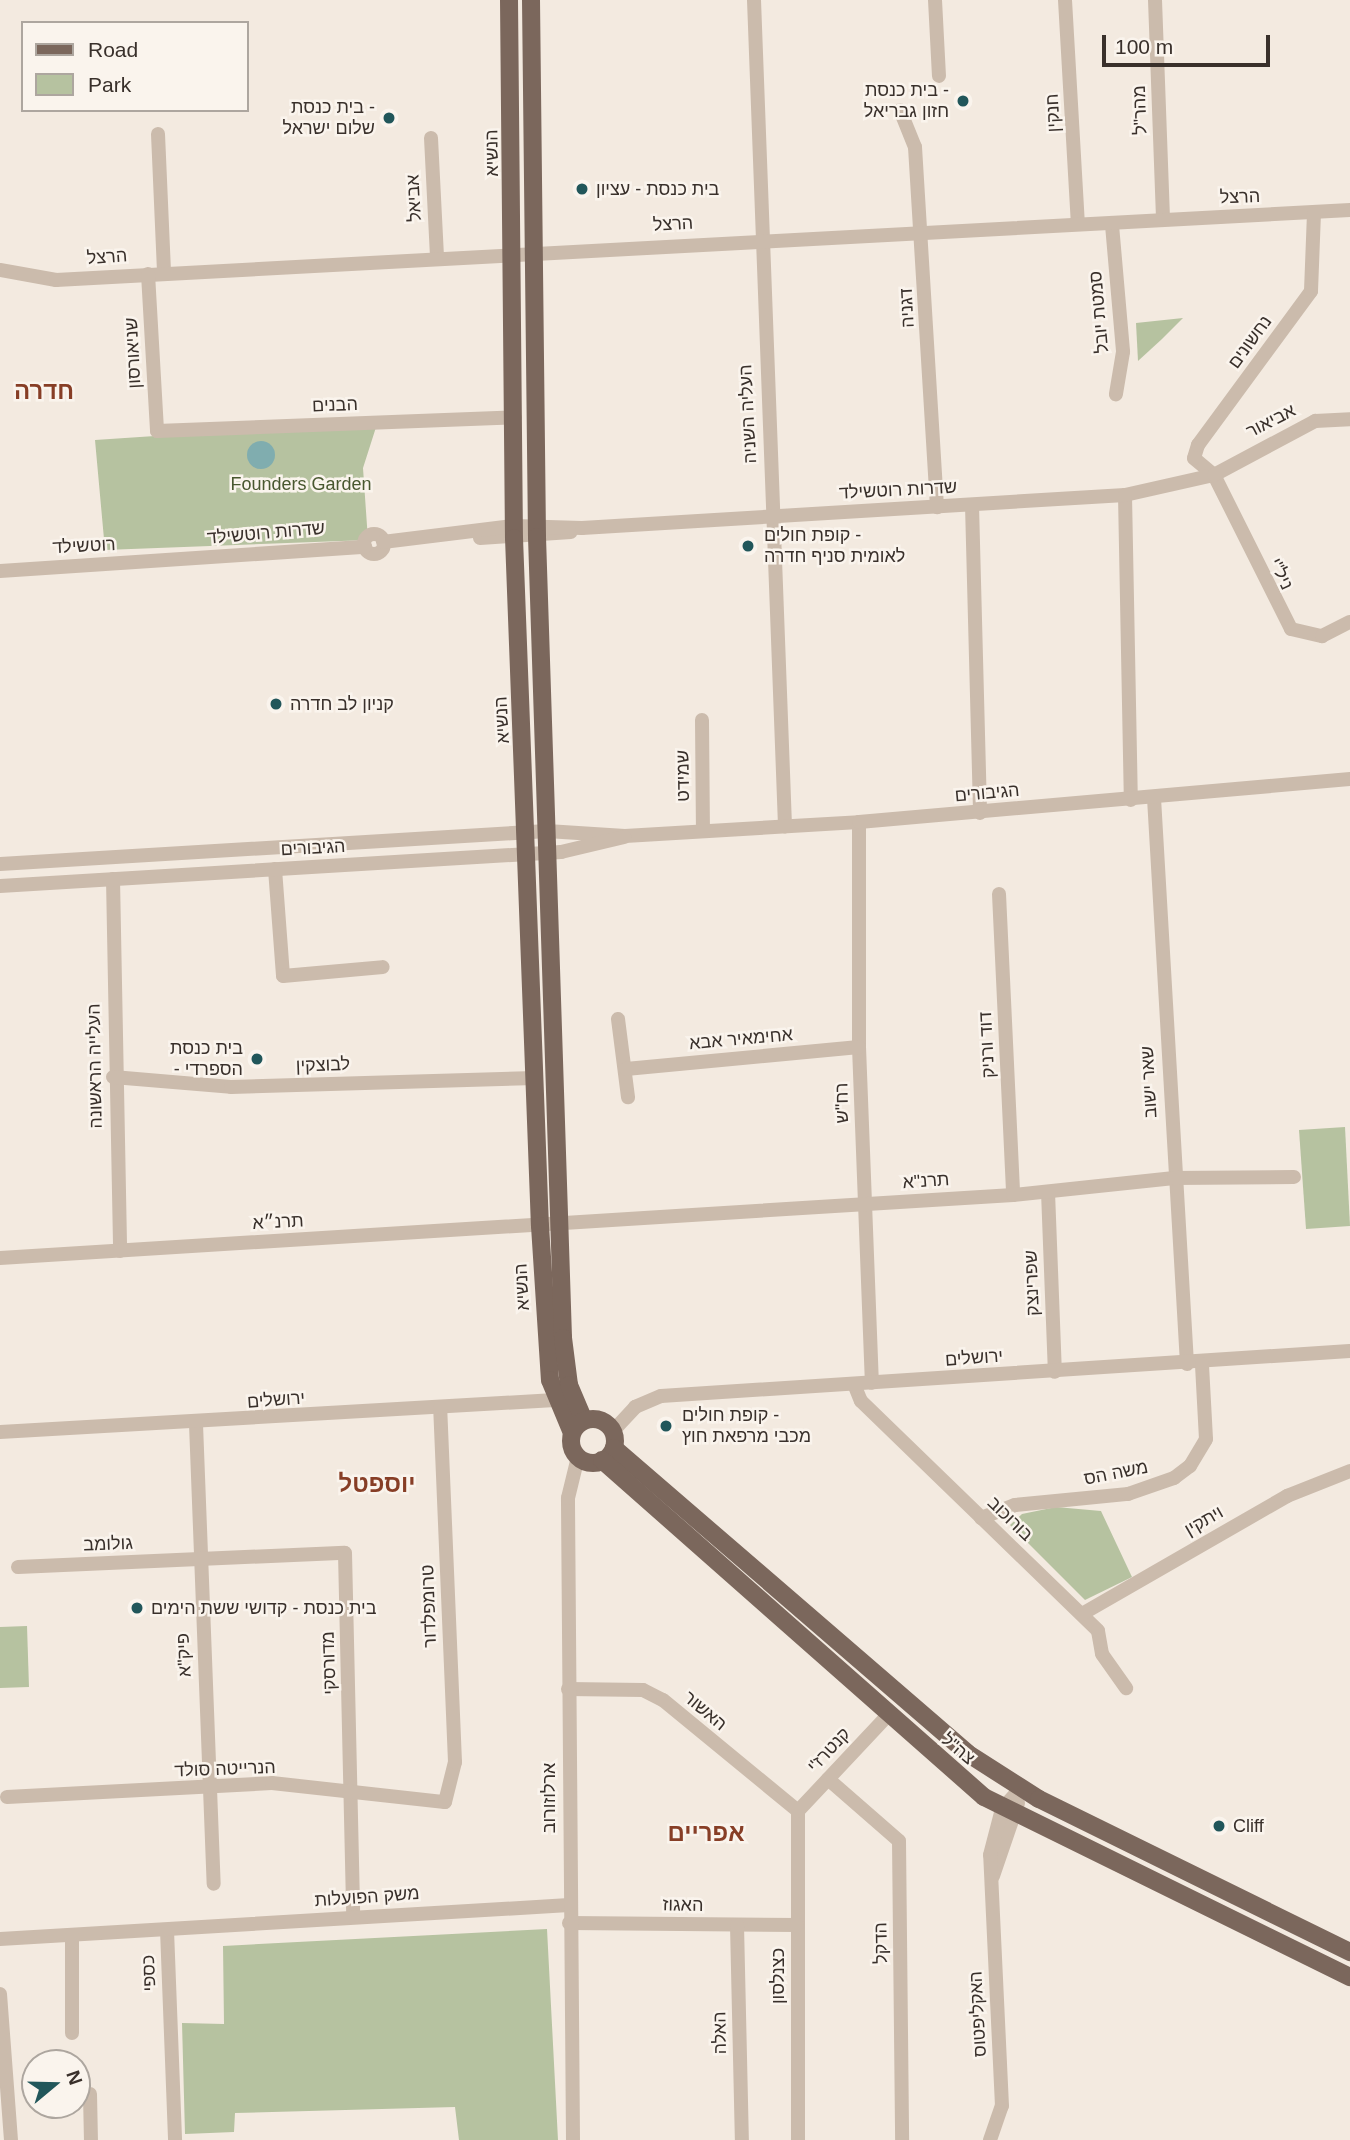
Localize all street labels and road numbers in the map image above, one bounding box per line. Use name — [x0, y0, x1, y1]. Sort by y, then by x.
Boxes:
street label: מהר"ל — [1128, 85, 1152, 135]
street label: חנקין — [1041, 93, 1065, 133]
street label: הנשיא — [481, 129, 503, 177]
street label: אביאל — [402, 174, 426, 222]
street label: הרצל — [1219, 186, 1261, 208]
street label: הרצל — [652, 212, 694, 236]
street label: הרצל — [86, 245, 128, 269]
street label: סמטת יובל — [1085, 270, 1113, 354]
street label: דגניה — [895, 288, 919, 328]
street label: נחשונים — [1224, 311, 1276, 373]
street label: שניאורסון — [120, 317, 146, 389]
street label: העליה השניה — [735, 364, 761, 464]
street label: הבנים — [312, 393, 358, 417]
street label: אביאור — [1243, 399, 1299, 443]
street label: שדרות רוטשילד — [838, 476, 958, 504]
street label: שדרות רוטשילד — [206, 517, 326, 549]
street label: רוטשילד — [52, 534, 116, 558]
street label: ניל"י — [1264, 555, 1298, 593]
street label: הנשיא — [490, 696, 514, 744]
street label: שמידט — [672, 750, 694, 802]
street label: הגיבורים — [954, 779, 1020, 807]
street label: הגיבורים — [280, 836, 346, 860]
street label: העלייה הראשונה — [83, 1003, 107, 1129]
street label: דוד ורניק — [974, 1011, 1000, 1079]
street label: אחימאיר אבא — [688, 1024, 794, 1054]
street label: שאר ישוב — [1136, 1045, 1162, 1119]
street label: לבוצקין — [295, 1053, 351, 1077]
street label: רח"ש — [831, 1083, 853, 1123]
street label: תרנ"א — [902, 1169, 950, 1193]
street label: תרנ״א — [252, 1210, 304, 1234]
street label: שפרינצק — [1020, 1250, 1044, 1316]
street label: הנשיא — [510, 1263, 534, 1311]
street label: ירושלים — [944, 1345, 1004, 1371]
street label: ירושלים — [246, 1387, 306, 1413]
street label: משה הס — [1082, 1456, 1150, 1490]
street label: בורוכוב — [983, 1492, 1037, 1546]
street label: ויתקין — [1181, 1501, 1227, 1541]
street label: גולומב — [83, 1532, 133, 1556]
street label: טרומפלדור — [417, 1564, 441, 1648]
street label: מדורסקי — [317, 1631, 341, 1695]
street label: פיק"א — [172, 1632, 196, 1678]
street label: האשור — [679, 1687, 731, 1735]
street label: קנטרז'י — [803, 1723, 855, 1777]
street label: צה"ל — [937, 1729, 979, 1769]
street label: הנרייטה סולד — [174, 1756, 276, 1782]
street label: ארלוזורוב — [538, 1763, 560, 1833]
street label: משק הפועלות — [314, 1883, 420, 1911]
street label: האגוז — [662, 1894, 704, 1916]
street label: הדקל — [870, 1922, 892, 1964]
street label: כצנלסון — [767, 1948, 789, 2004]
street label: כספי — [138, 1954, 160, 1992]
street label: האקליפטוס — [965, 1970, 991, 2058]
street label: האלה — [709, 2011, 731, 2055]

